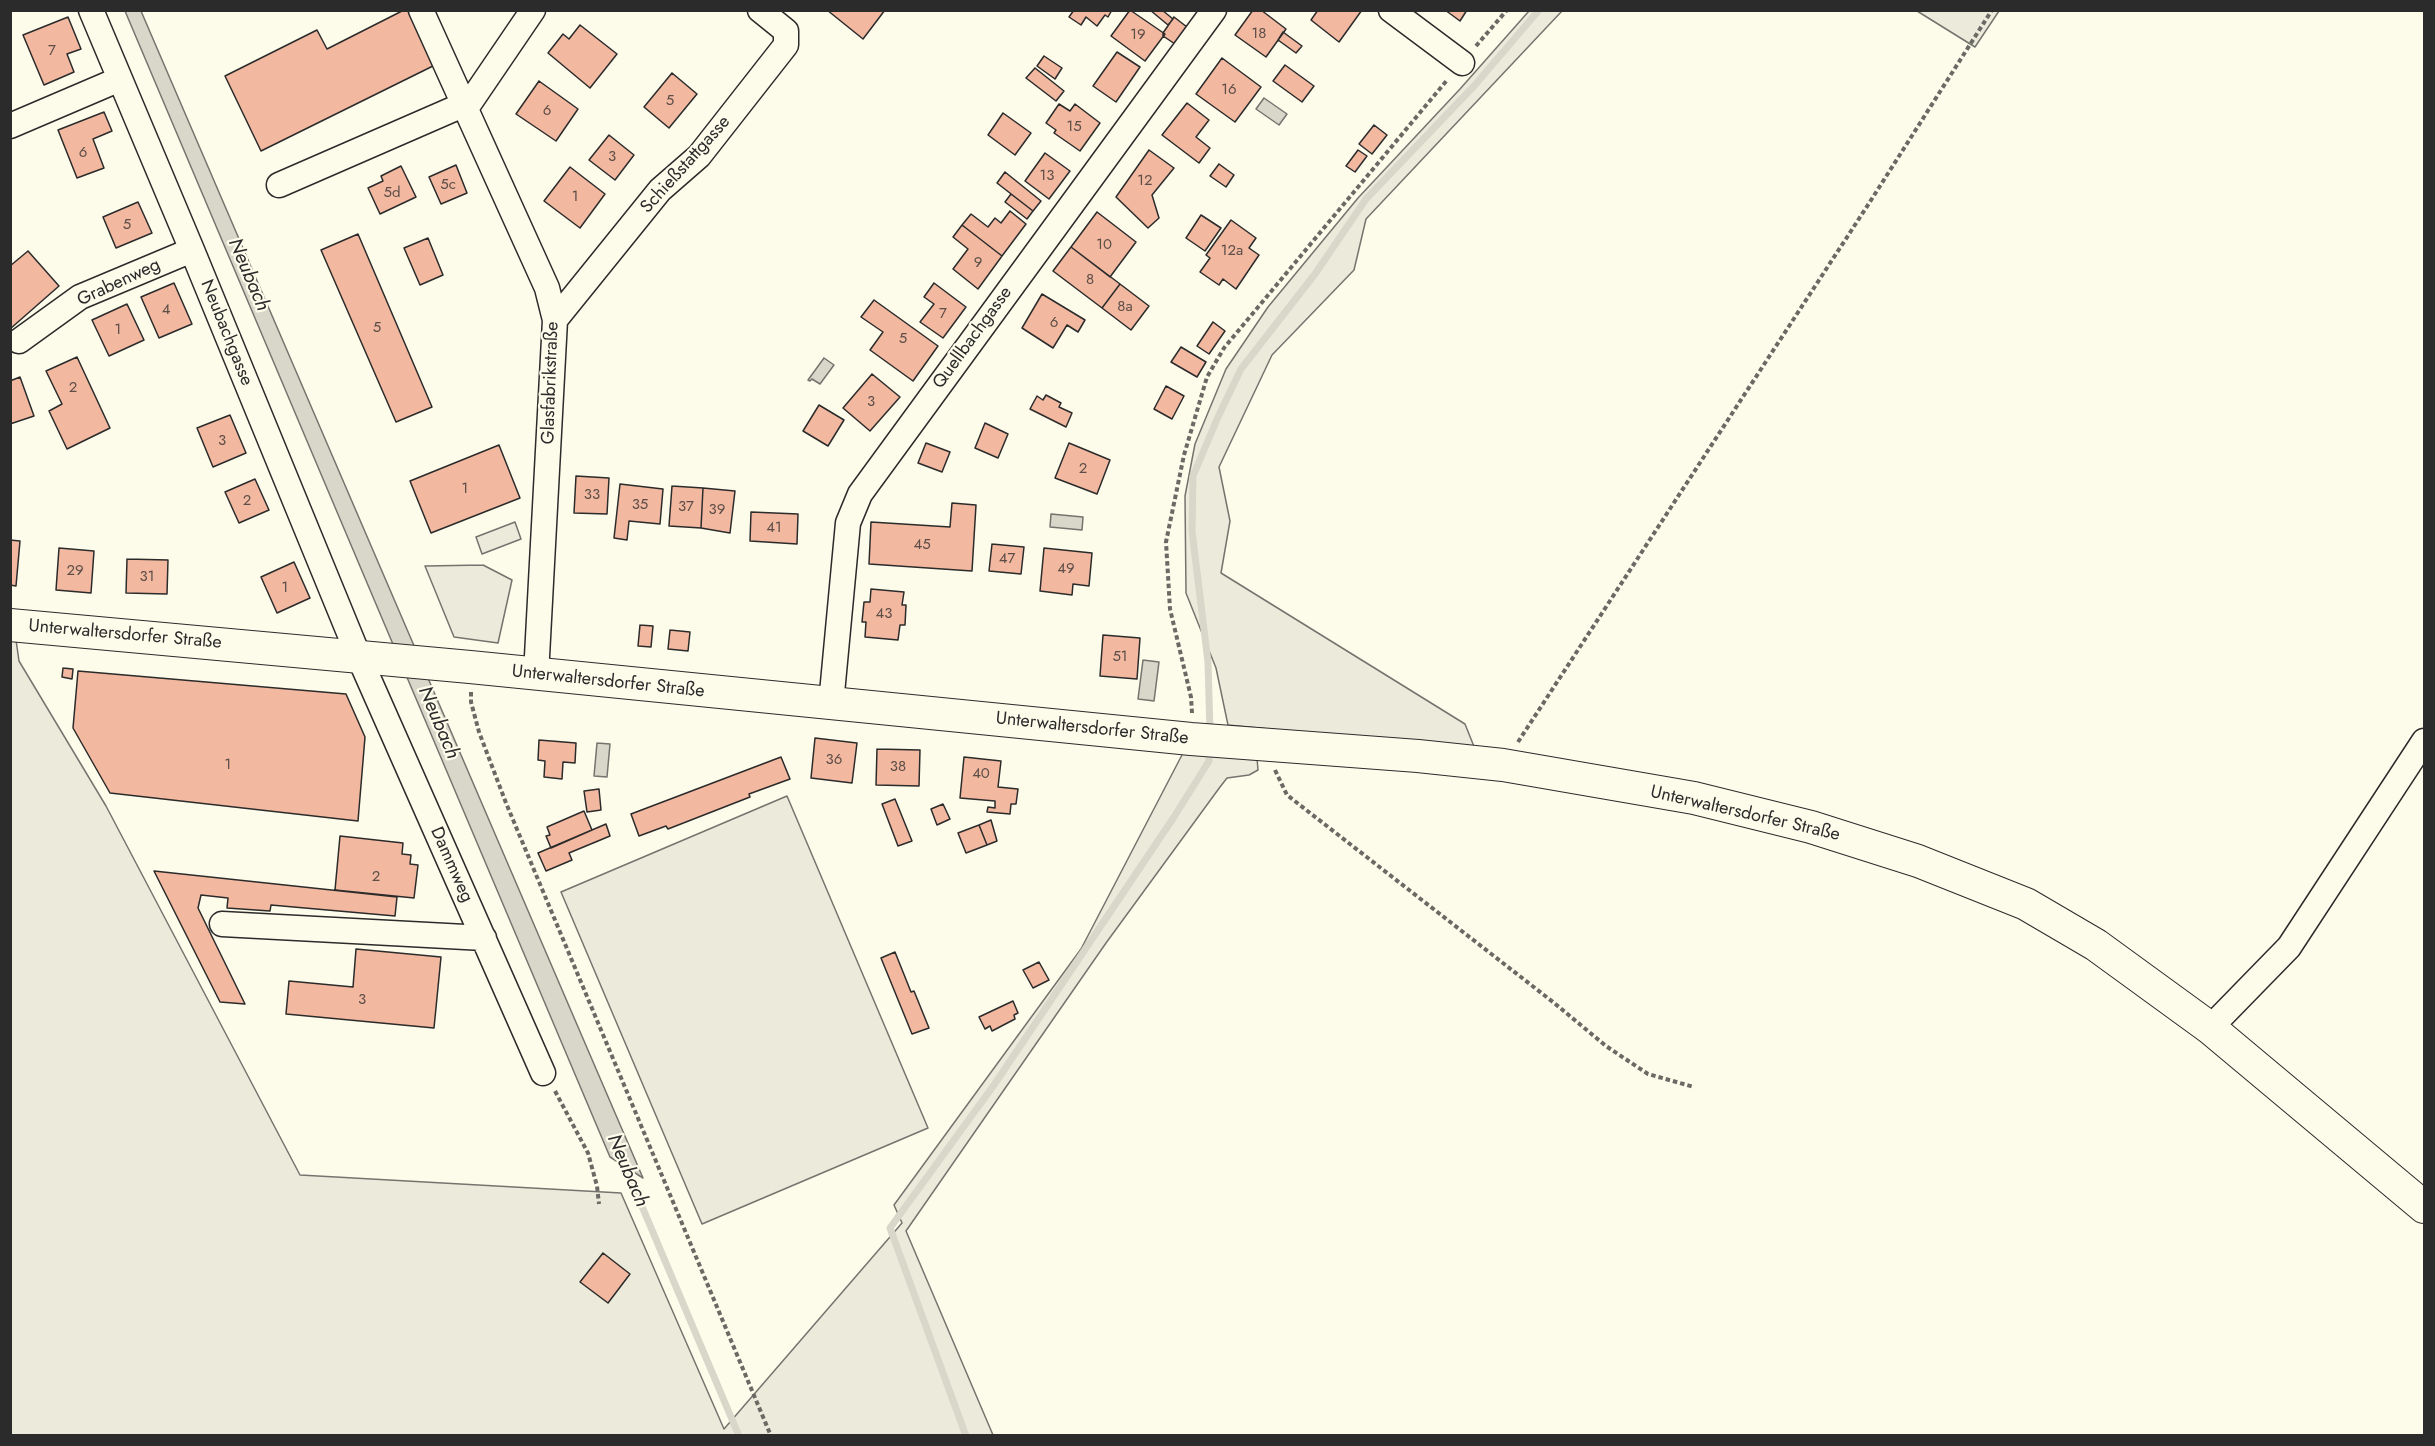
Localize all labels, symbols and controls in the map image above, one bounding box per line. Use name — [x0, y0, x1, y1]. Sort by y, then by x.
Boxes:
house number: 18 — [1252, 25, 1266, 43]
house number: 19 — [1130, 26, 1146, 44]
house number: 7 — [48, 42, 56, 60]
house number: 16 — [1221, 81, 1237, 99]
house number: 5 — [666, 92, 674, 110]
house number: 6 — [543, 102, 551, 120]
street label: Schießstattgasse — [637, 112, 735, 218]
house number: 15 — [1066, 118, 1082, 136]
house number: 6 — [79, 144, 87, 162]
house number: 3 — [608, 148, 616, 166]
house number: 13 — [1040, 167, 1054, 185]
house number: 12 — [1137, 172, 1153, 190]
house number: 5c — [440, 176, 456, 194]
house number: 5d — [383, 184, 401, 202]
house number: 1 — [572, 188, 578, 206]
house number: 5 — [123, 216, 131, 234]
water label: Neubach — [222, 235, 274, 315]
house number: 10 — [1096, 236, 1112, 254]
house number: 12a — [1221, 242, 1243, 260]
street label: Grabenweg — [74, 254, 164, 312]
house number: 9 — [974, 254, 982, 272]
house number: 8 — [1086, 271, 1094, 289]
street label: Neubachgasse — [195, 277, 257, 389]
street label: Quellbachgasse — [929, 283, 1017, 393]
house number: 8a — [1117, 298, 1133, 316]
house number: 4 — [162, 301, 170, 319]
house number: 7 — [939, 305, 947, 323]
house number: 6 — [1050, 314, 1058, 332]
house number: 5 — [373, 319, 381, 337]
house number: 1 — [115, 321, 121, 339]
street label: Glasfabrikstraße — [538, 321, 564, 445]
house number: 5 — [899, 330, 907, 348]
house number: 2 — [69, 379, 77, 397]
house number: 3 — [867, 393, 875, 411]
house number: 3 — [218, 432, 226, 450]
house number: 2 — [1079, 460, 1087, 478]
house number: 1 — [462, 480, 468, 498]
house number: 33 — [584, 486, 600, 504]
house number: 2 — [243, 492, 251, 510]
house number: 35 — [632, 496, 648, 514]
house number: 37 — [678, 498, 694, 516]
house number: 39 — [709, 501, 725, 519]
house number: 41 — [766, 519, 782, 537]
house number: 45 — [913, 536, 931, 554]
house number: 47 — [999, 550, 1015, 568]
house number: 49 — [1057, 560, 1075, 578]
house number: 29 — [66, 562, 84, 580]
house number: 31 — [140, 568, 154, 586]
house number: 1 — [282, 579, 288, 597]
house number: 43 — [876, 605, 892, 623]
street label: Unterwaltersdorfer Straße — [28, 616, 222, 654]
house number: 51 — [1112, 648, 1128, 666]
street label: Unterwaltersdorfer Straße — [511, 661, 705, 703]
water label: Neubach — [412, 683, 464, 763]
street label: Unterwaltersdorfer Straße — [995, 708, 1189, 750]
house number: 36 — [826, 751, 842, 769]
house number: 1 — [225, 756, 231, 774]
house number: 38 — [890, 758, 906, 776]
house number: 40 — [972, 765, 990, 783]
street label: Unterwaltersdorfer Straße — [1648, 782, 1842, 846]
street label: Dammweg — [425, 824, 477, 906]
house number: 2 — [372, 868, 380, 886]
house number: 3 — [358, 991, 366, 1009]
water label: Neubach — [601, 1131, 653, 1211]

